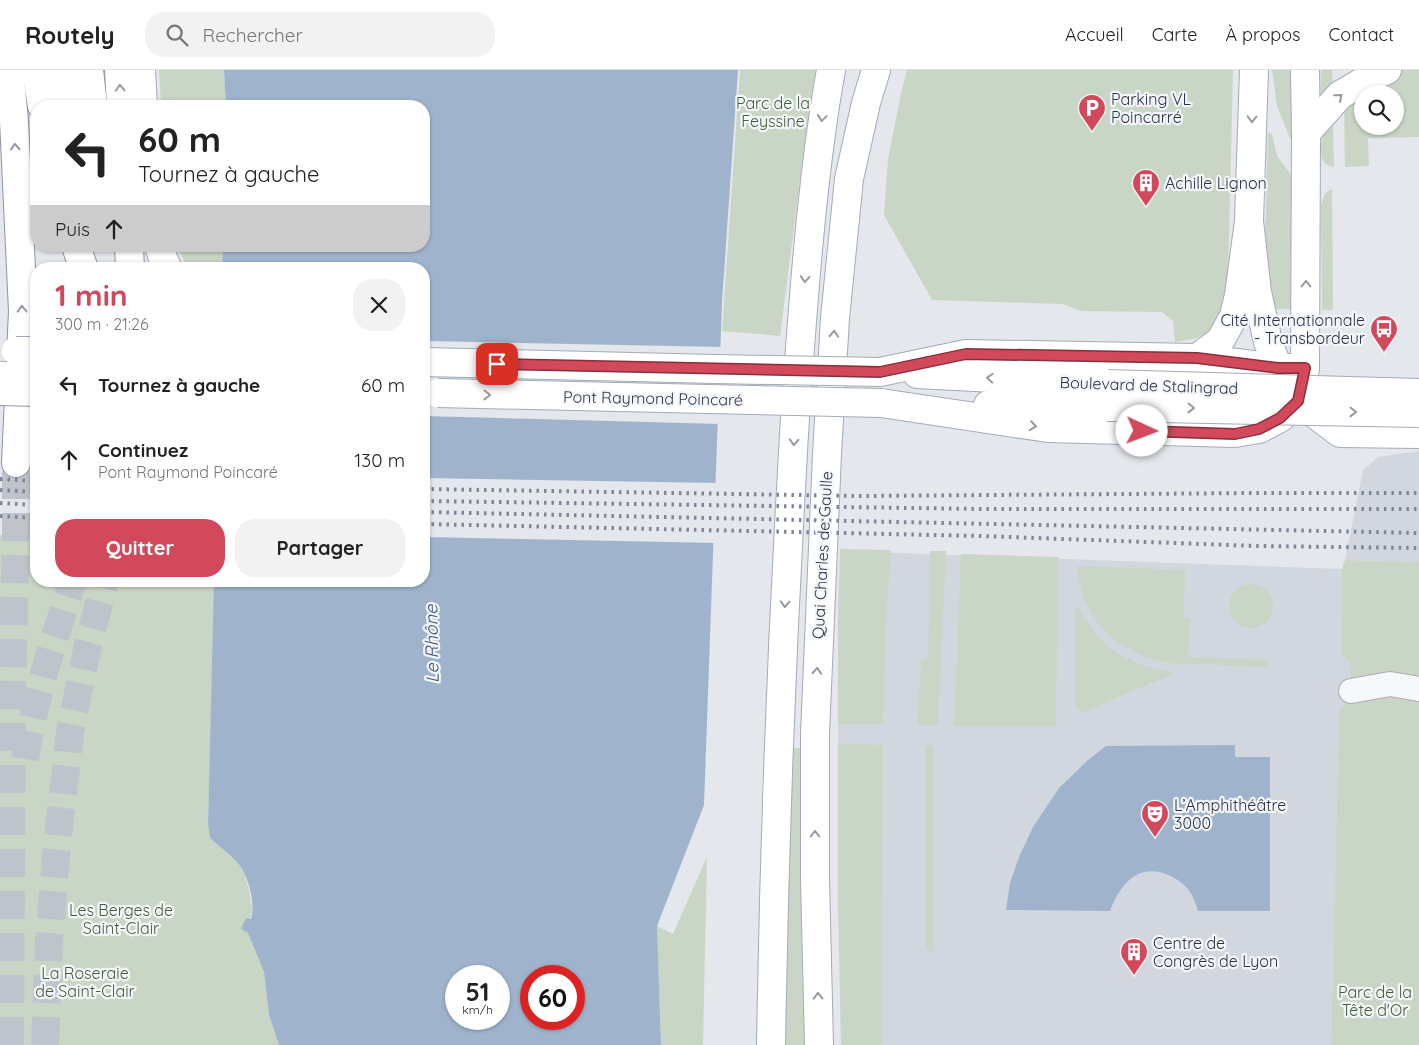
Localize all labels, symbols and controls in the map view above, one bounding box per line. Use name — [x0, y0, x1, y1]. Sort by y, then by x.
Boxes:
search box — [145, 12, 495, 57]
text: Routely — [25, 20, 115, 50]
icon: search — [163, 21, 191, 49]
text: Rechercher — [203, 23, 303, 47]
text: Accueil — [1065, 23, 1124, 46]
text: Carte — [1152, 23, 1197, 46]
text: À propos — [1225, 23, 1301, 46]
text: Contact — [1329, 23, 1394, 46]
one-way arrow — [115, 84, 126, 92]
map controls — [1354, 85, 1404, 135]
button: search — [1354, 85, 1404, 135]
place label: Parking VL Poincarré — [1111, 89, 1192, 127]
park label: Parc de la Feyssine — [736, 93, 810, 131]
parking icon: Parking VL Poincarré — [1077, 93, 1107, 132]
one-way arrow — [1334, 94, 1343, 103]
one-way arrow — [818, 114, 828, 122]
one-way arrow — [1247, 115, 1257, 123]
text: 60 m — [138, 117, 221, 161]
icon: left — [55, 120, 120, 185]
one-way arrow — [10, 143, 21, 151]
text: Tournez à gauche — [138, 160, 320, 188]
building icon: Achille Lignon — [1131, 168, 1161, 207]
place label: Achille Lignon — [1165, 173, 1267, 193]
icon: ahead — [100, 215, 128, 243]
text: Puis — [55, 217, 90, 241]
text: 1 min — [55, 276, 128, 314]
one-way arrow — [800, 276, 811, 284]
button: close — [353, 279, 405, 331]
one-way arrow — [1301, 280, 1311, 288]
one-way arrow — [17, 305, 27, 313]
place label: Cité Internationnale - Transbordeur — [1220, 310, 1365, 348]
text: 300 m · 21:26 — [55, 314, 149, 334]
bus stop icon: Cité Internationnale - Transbordeur — [1369, 314, 1399, 353]
one-way arrow — [829, 330, 840, 338]
pin — [476, 343, 518, 385]
icon: arrive — [483, 350, 511, 378]
icon: left — [55, 371, 83, 399]
one-way arrow — [985, 372, 993, 383]
street label: Boulevard de Stalingrad — [1059, 372, 1239, 398]
text: Tournez à gauche — [98, 373, 260, 397]
text: 60 m — [361, 373, 405, 397]
street label: Pont Raymond Poincaré — [563, 386, 743, 410]
one-way arrow — [483, 389, 491, 400]
one-way arrow — [1188, 403, 1195, 413]
position arrow — [1115, 404, 1167, 456]
one-way arrow — [1350, 406, 1358, 417]
one-way arrow — [1030, 420, 1038, 431]
text: Continuez — [98, 438, 188, 462]
one-way arrow — [788, 438, 799, 446]
icon: ahead — [55, 446, 83, 474]
text: 130 m — [354, 448, 405, 472]
text: Pont Raymond Poincaré — [98, 462, 278, 482]
street label: Quai Charles de Gaulle — [808, 471, 836, 639]
button: Quitter — [55, 519, 225, 577]
button: Partager — [235, 519, 405, 577]
one-way arrow — [780, 600, 790, 608]
water label: Le Rhône — [419, 604, 444, 683]
one-way arrow — [812, 667, 823, 675]
place label: L’Amphithéâtre 3000 — [1174, 795, 1286, 833]
theatre icon: L’Amphithéâtre 3000 — [1140, 799, 1170, 838]
one-way arrow — [810, 830, 820, 838]
park label: Les Berges de Saint-Clair — [69, 900, 173, 938]
place label: Centre de Congrès de Lyon — [1153, 933, 1278, 971]
building icon: Centre de Congrès de Lyon — [1119, 937, 1149, 976]
park label: La Roseraie de Saint-Clair — [35, 963, 135, 1001]
speed limit sign: 60 — [520, 965, 585, 1030]
text: 51 — [465, 976, 490, 1007]
park label: Parc de la Tête d'Or — [1338, 982, 1412, 1020]
one-way arrow — [813, 992, 823, 1000]
text: km/h — [462, 1002, 493, 1017]

